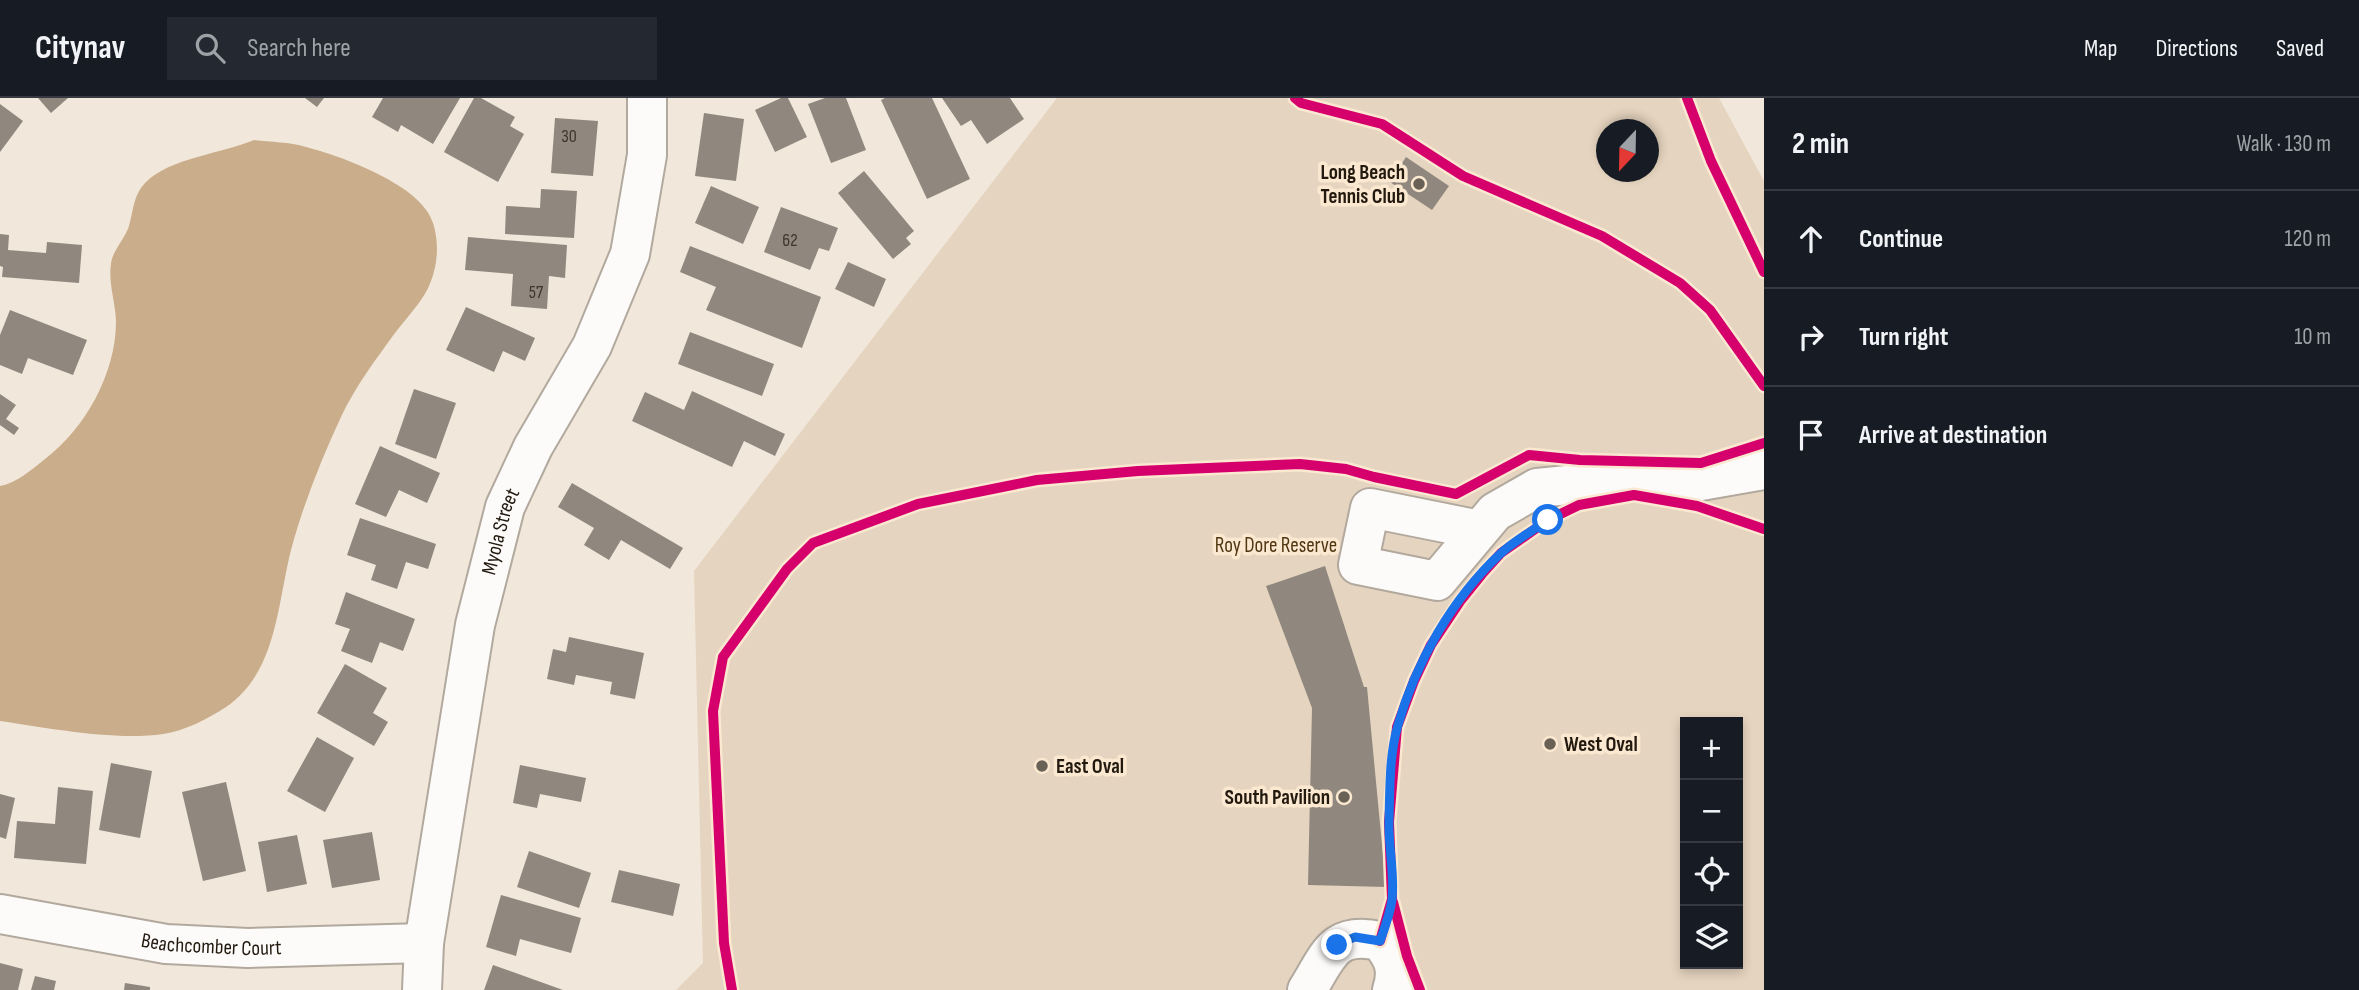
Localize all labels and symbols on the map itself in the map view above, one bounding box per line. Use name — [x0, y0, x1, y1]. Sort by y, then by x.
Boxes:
north arrow — [1596, 119, 1659, 182]
house number: 30 — [561, 126, 577, 147]
place label: Long Beach Tennis Club — [1320, 160, 1405, 209]
marker: Long Beach Tennis Club — [1411, 176, 1427, 192]
house number: 62 — [782, 230, 798, 251]
house number: 57 — [529, 282, 544, 303]
street label: Myola Street — [476, 484, 525, 577]
route start — [1532, 504, 1563, 535]
park label: Roy Dore Reserve — [1215, 533, 1337, 558]
place label: West Oval — [1564, 732, 1638, 757]
marker: West Oval — [1542, 736, 1558, 752]
place label: East Oval — [1056, 754, 1124, 779]
marker: East Oval — [1034, 758, 1050, 774]
place label: South Pavilion — [1225, 785, 1330, 810]
marker: South Pavilion — [1336, 789, 1352, 805]
street label: Beachcomber Court — [139, 927, 282, 961]
route end — [1321, 929, 1352, 960]

